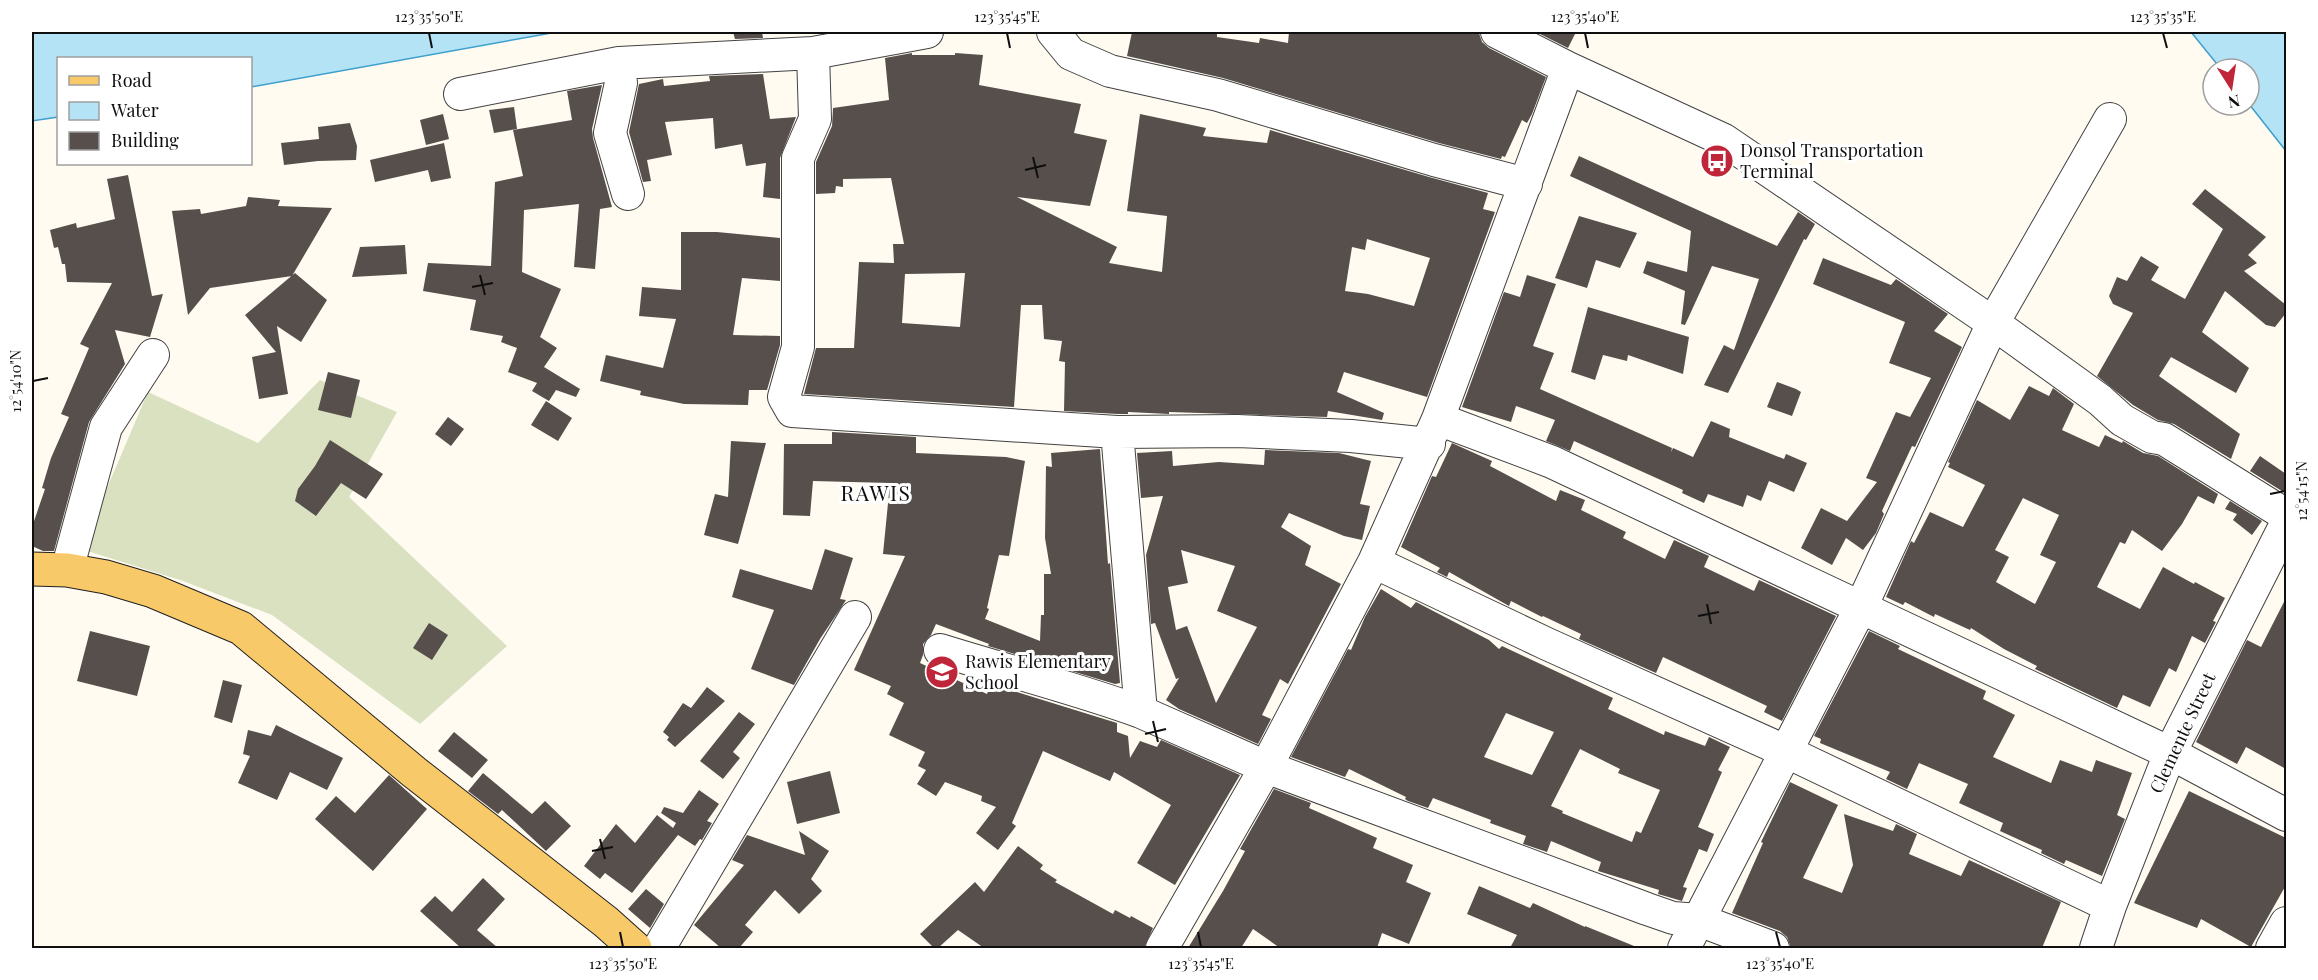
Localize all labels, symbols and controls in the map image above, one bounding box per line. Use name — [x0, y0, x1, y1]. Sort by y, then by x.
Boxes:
text: 123°35'50"E — [395, 6, 463, 26]
text: 123°35'45"E — [974, 6, 1040, 26]
text: 123°35'40"E — [1551, 6, 1619, 26]
text: 123°35'35"E — [2130, 6, 2196, 26]
legend — [57, 57, 252, 165]
north arrow — [2201, 57, 2261, 117]
text: Road — [111, 68, 152, 92]
text: N — [2226, 91, 2242, 114]
text: Water — [110, 98, 159, 122]
text: Building — [111, 128, 179, 152]
place label: Donsol Transportation Terminal — [1740, 138, 1924, 183]
bus stop icon: Donsol Transportation Terminal — [1699, 143, 1735, 179]
text: 12°54'10"N — [5, 349, 25, 412]
text: 12°54'15"N — [2291, 461, 2311, 521]
district label: RAWIS — [841, 478, 911, 506]
place label: Rawis Elementary School — [965, 649, 1111, 694]
school or university icon: Rawis Elementary School — [924, 654, 960, 690]
street label: Clemente Street — [2144, 668, 2221, 797]
text: 123°35'50"E — [589, 953, 657, 973]
text: 123°35'45"E — [1168, 953, 1234, 973]
text: 123°35'40"E — [1746, 953, 1814, 973]

